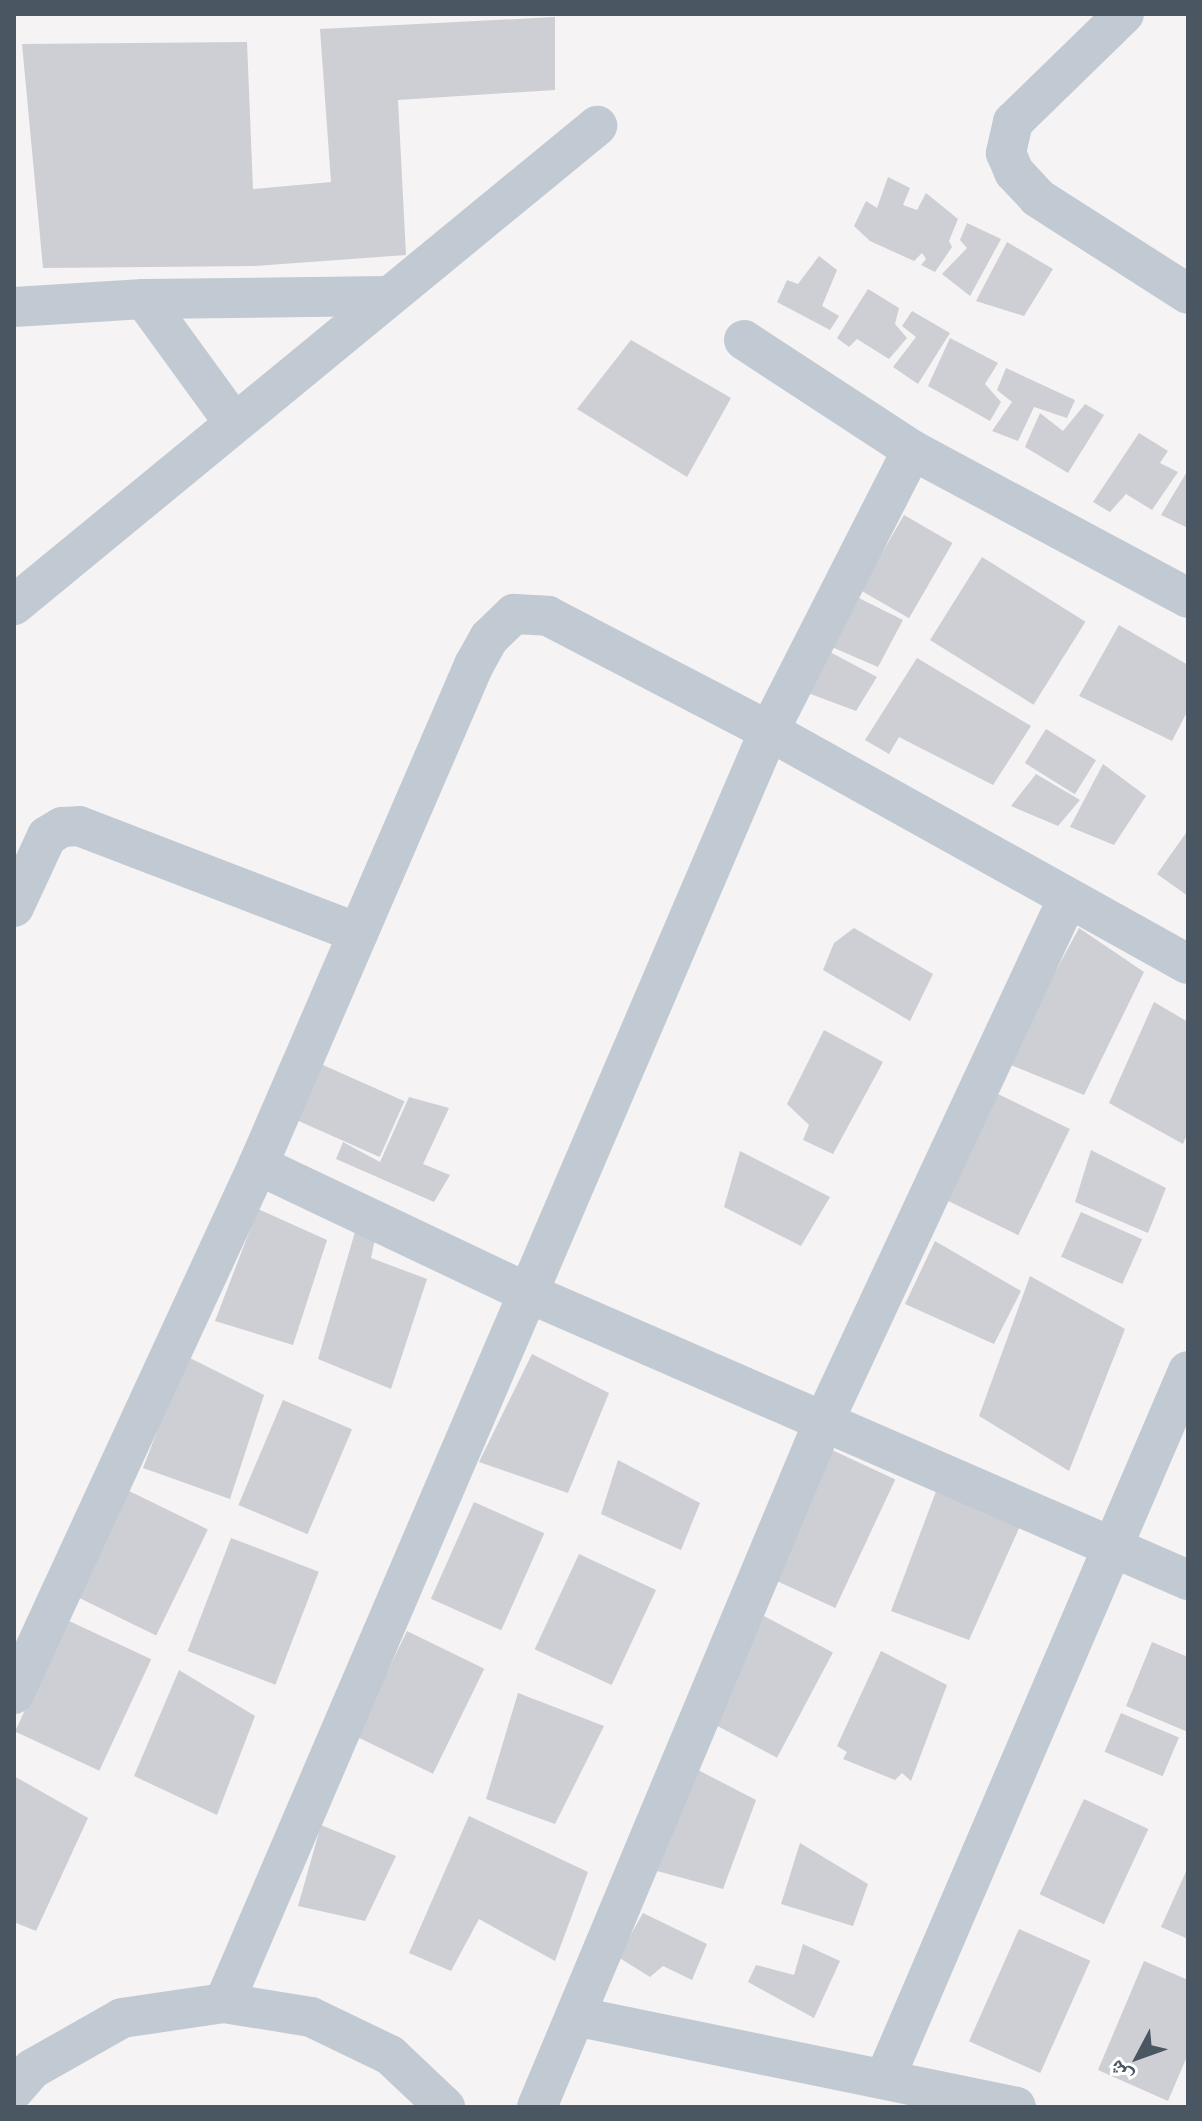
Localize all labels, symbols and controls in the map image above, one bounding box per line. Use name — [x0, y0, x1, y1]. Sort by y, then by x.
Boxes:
north arrow — [1098, 2017, 1178, 2097]
text: ش — [1102, 2055, 1137, 2090]

